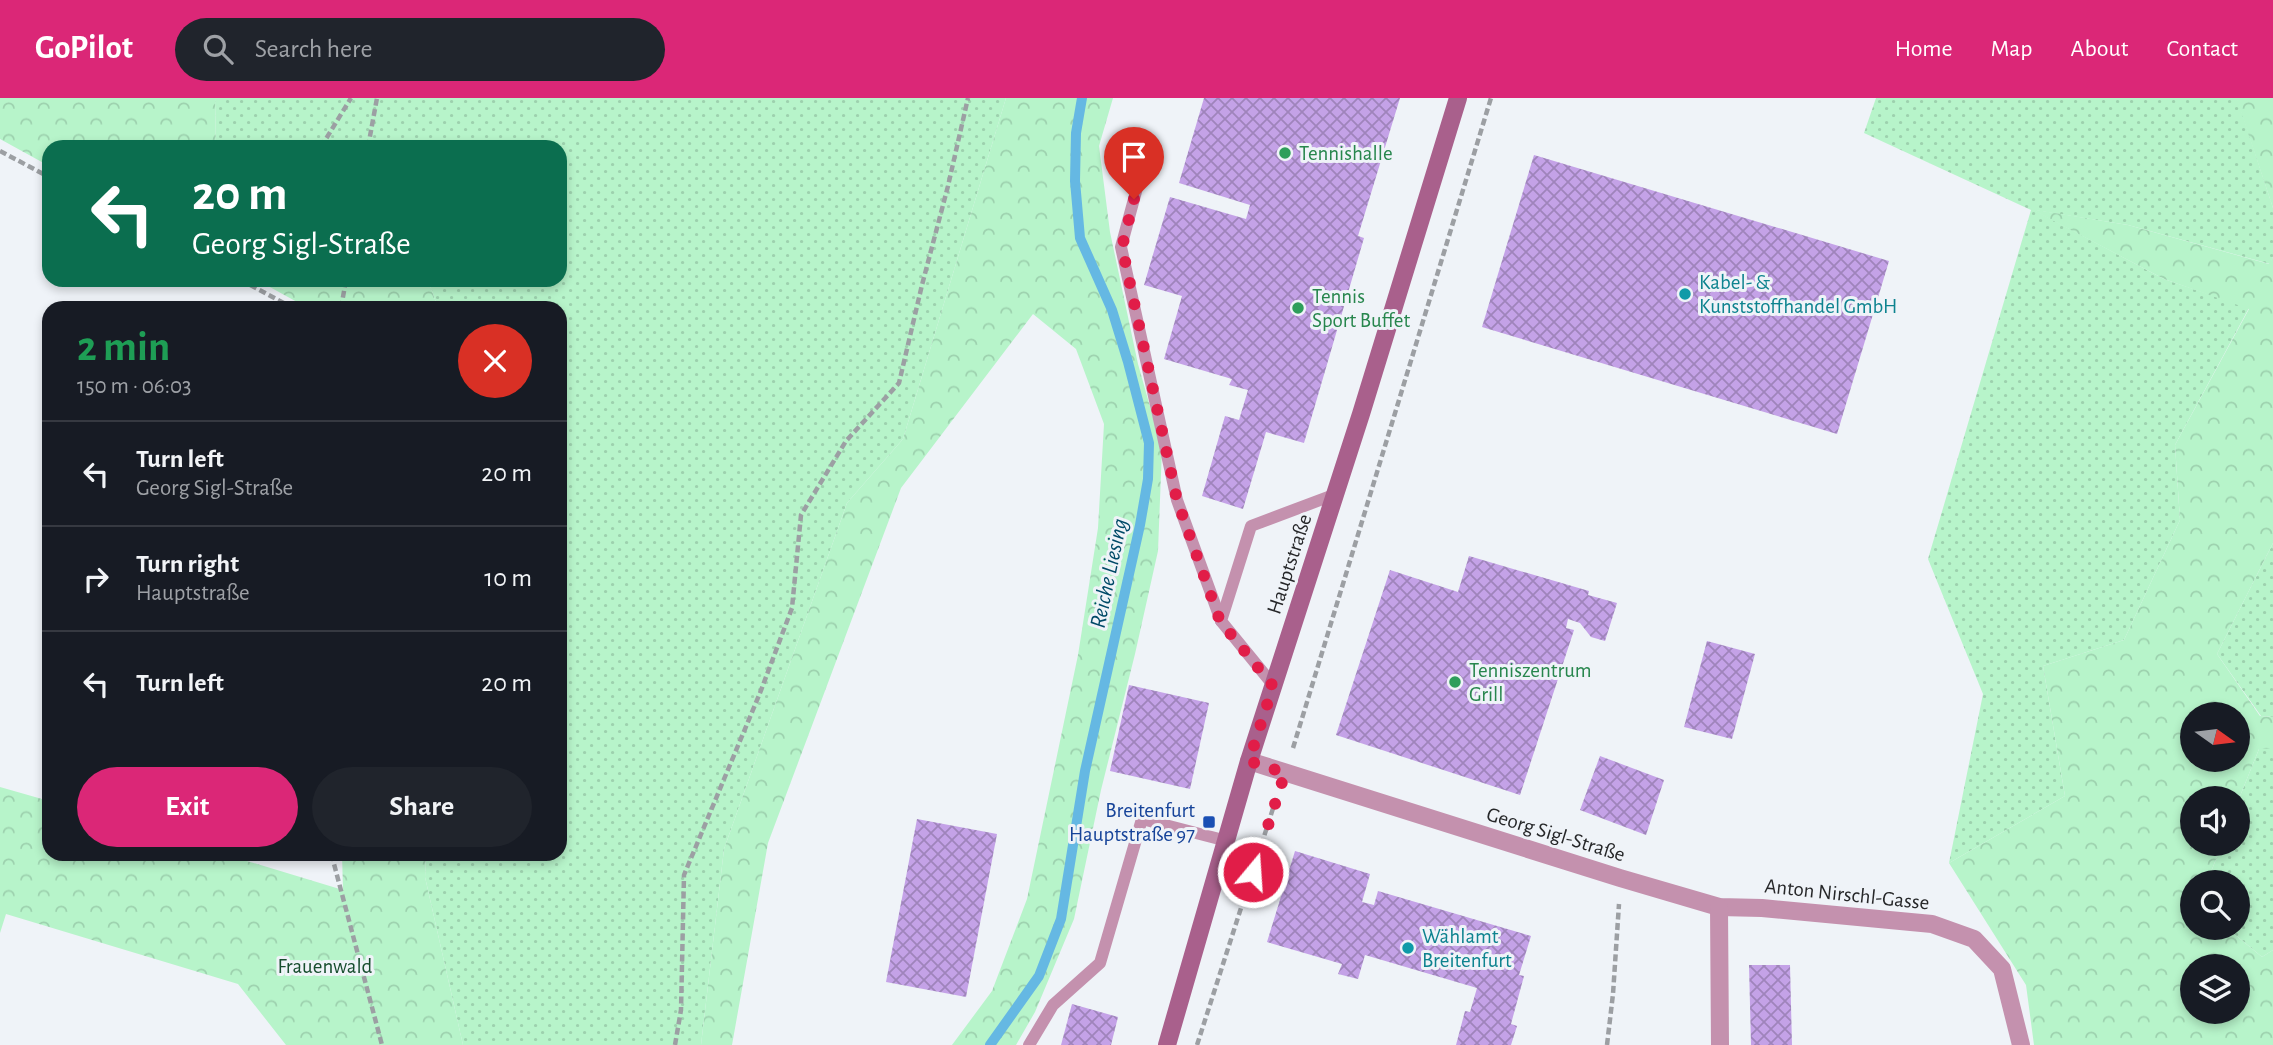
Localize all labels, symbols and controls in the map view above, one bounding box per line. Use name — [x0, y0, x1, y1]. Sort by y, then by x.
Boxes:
search box — [175, 18, 665, 81]
icon: search — [199, 30, 237, 68]
text: GoPilot — [35, 32, 133, 65]
text: Search here — [255, 36, 372, 62]
text: Home — [1895, 37, 1953, 61]
text: Map — [1991, 37, 2033, 61]
text: About — [2071, 37, 2128, 61]
text: Contact — [2166, 37, 2238, 61]
pin — [1104, 127, 1164, 199]
icon: arrive — [1115, 138, 1153, 176]
place label: Tennishalle — [1299, 143, 1393, 164]
marker: Tennishalle — [1277, 145, 1293, 161]
icon: left — [77, 168, 168, 259]
text: 20 m — [192, 170, 288, 219]
text: Georg Sigl-Straße — [192, 228, 411, 260]
place label: Kabel- & Kunststoffhandel GmbH — [1699, 272, 1897, 317]
place label: Tennis Sport Buffet — [1312, 286, 1410, 331]
marker: Kabel- & Kunststoffhandel GmbH — [1677, 286, 1693, 302]
marker: Tennis Sport Buffet — [1290, 300, 1306, 316]
button: close — [458, 324, 532, 398]
text: 2 min — [77, 326, 170, 368]
text: 150 m · 06:03 — [77, 375, 192, 398]
text: Turn left — [136, 446, 224, 472]
icon: left — [77, 455, 115, 493]
text: 20 m — [481, 460, 532, 486]
text: Georg Sigl-Straße — [136, 477, 293, 500]
street label: Hauptstraße — [1263, 512, 1316, 617]
water label: Reiche Liesing — [1087, 516, 1132, 630]
text: Turn right — [136, 551, 239, 577]
icon: right — [77, 560, 115, 598]
text: 10 m — [484, 565, 532, 591]
text: Hauptstraße — [136, 582, 250, 605]
place label: Tenniszentrum Grill — [1469, 660, 1592, 705]
icon: left — [77, 665, 115, 703]
text: Turn left — [136, 670, 224, 696]
text: 20 m — [481, 670, 532, 696]
marker: Tenniszentrum Grill — [1447, 674, 1463, 690]
north arrow — [2180, 702, 2250, 772]
map controls — [2180, 702, 2250, 1024]
button: Exit — [77, 767, 298, 847]
button: Share — [312, 767, 532, 847]
button: sound — [2180, 786, 2250, 856]
place label: Breitenfurt Hauptstraße 97 — [1069, 800, 1195, 845]
street label: Georg Sigl-Straße — [1484, 803, 1628, 865]
marker: Breitenfurt Hauptstraße 97 — [1201, 814, 1217, 830]
position arrow — [1216, 835, 1290, 909]
button: search — [2180, 870, 2250, 940]
street label: Anton Nirschl-Gasse — [1764, 875, 1930, 914]
place label: Wählamt Breitenfurt — [1422, 926, 1512, 971]
marker: Wählamt Breitenfurt — [1400, 940, 1416, 956]
button: layers — [2180, 954, 2250, 1024]
park label: Frauenwald — [277, 956, 373, 977]

